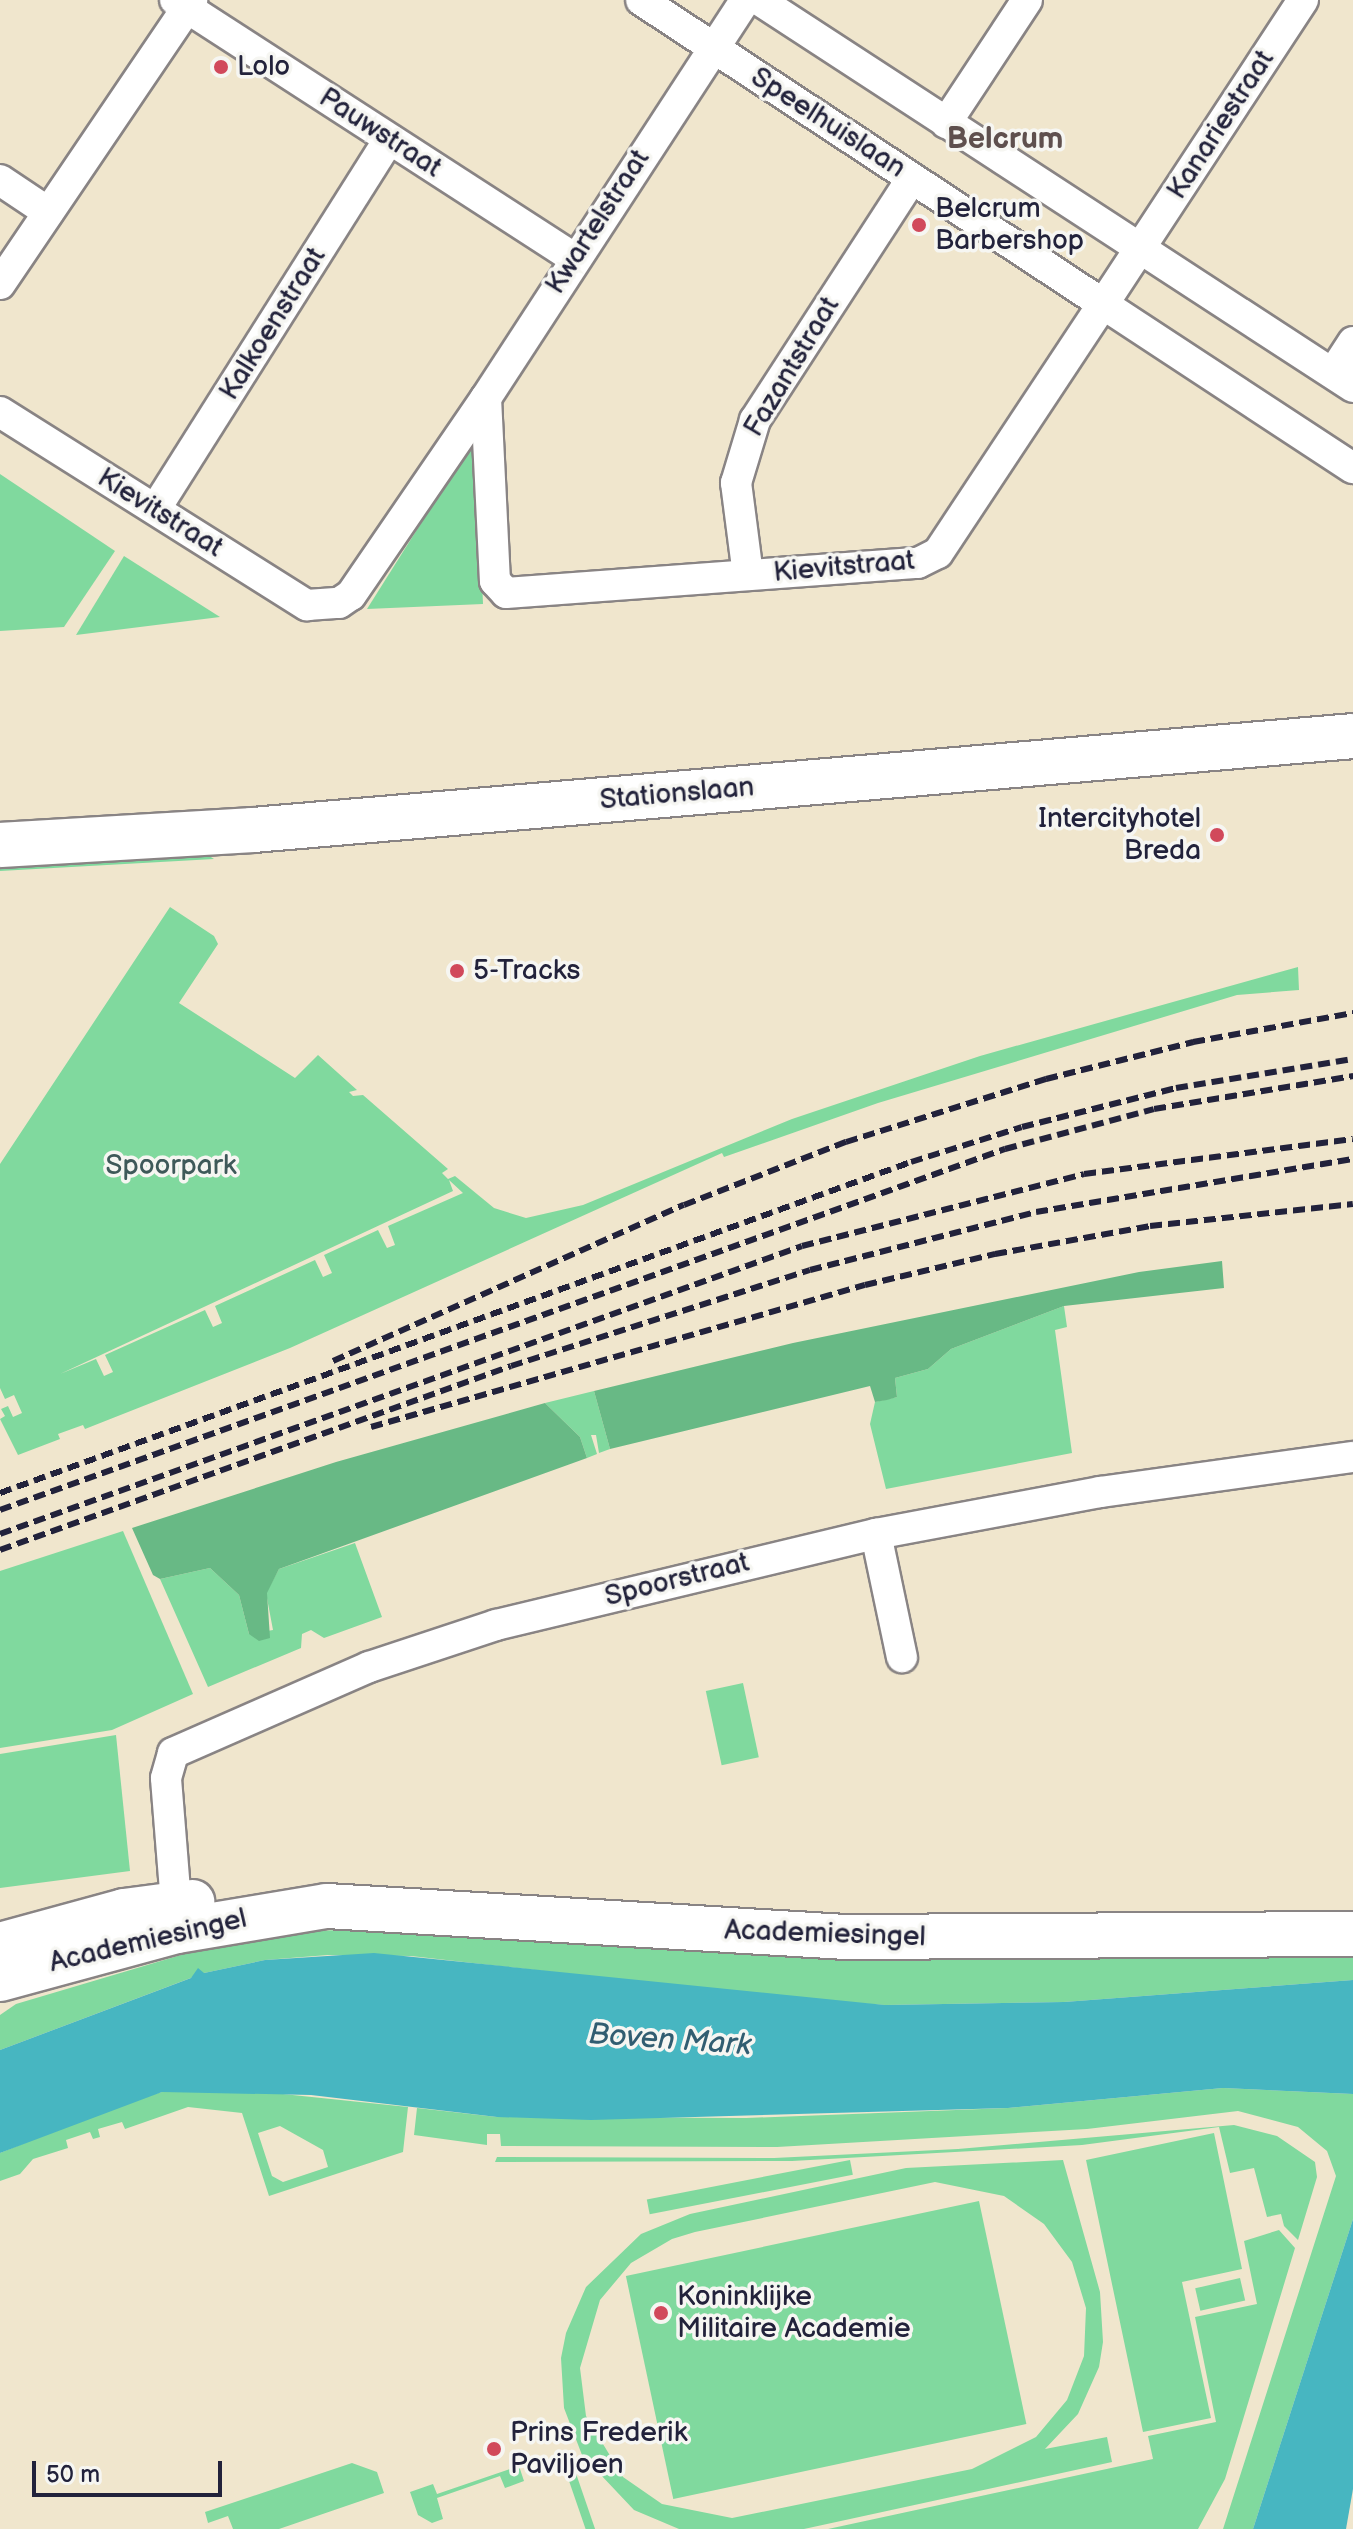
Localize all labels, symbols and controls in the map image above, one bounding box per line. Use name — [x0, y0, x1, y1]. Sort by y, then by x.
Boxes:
street label: Kanariestraat — [1160, 44, 1282, 206]
place label: Lolo — [237, 50, 290, 84]
marker: Lolo — [212, 58, 230, 76]
street label: Speelhuislaan — [744, 61, 912, 185]
street label: Pauwstraat — [313, 81, 447, 185]
district label: Belcrum — [947, 121, 1063, 157]
street label: Kwartelstraat — [539, 143, 657, 301]
place label: Belcrum Barbershop — [935, 192, 1084, 258]
marker: Belcrum Barbershop — [910, 216, 928, 234]
street label: Kalkoenstraat — [213, 241, 333, 407]
street label: Fazantstraat — [737, 291, 847, 443]
street label: Kievitstraat — [91, 461, 229, 565]
street label: Kievitstraat — [772, 544, 916, 590]
street label: Stationslaan — [598, 771, 756, 817]
place label: Intercityhotel Breda — [1038, 802, 1201, 868]
marker: Intercityhotel Breda — [1208, 826, 1226, 844]
place label: 5-Tracks — [473, 954, 580, 988]
marker: 5-Tracks — [448, 962, 466, 980]
park label: Spoorpark — [105, 1149, 237, 1183]
street label: Spoorstraat — [601, 1546, 753, 1614]
street label: Academiesingel — [46, 1902, 250, 1980]
street label: Academiesingel — [724, 1914, 926, 1954]
water label: Boven Mark — [588, 2016, 752, 2064]
place label: Koninklijke Militaire Academie — [677, 2280, 911, 2346]
marker: Koninklijke Militaire Academie — [652, 2304, 670, 2322]
place label: Prins Frederik Paviljoen — [510, 2416, 687, 2482]
marker: Prins Frederik Paviljoen — [485, 2440, 503, 2458]
scale bar — [36, 2445, 226, 2495]
text: 50 m — [46, 2460, 100, 2489]

